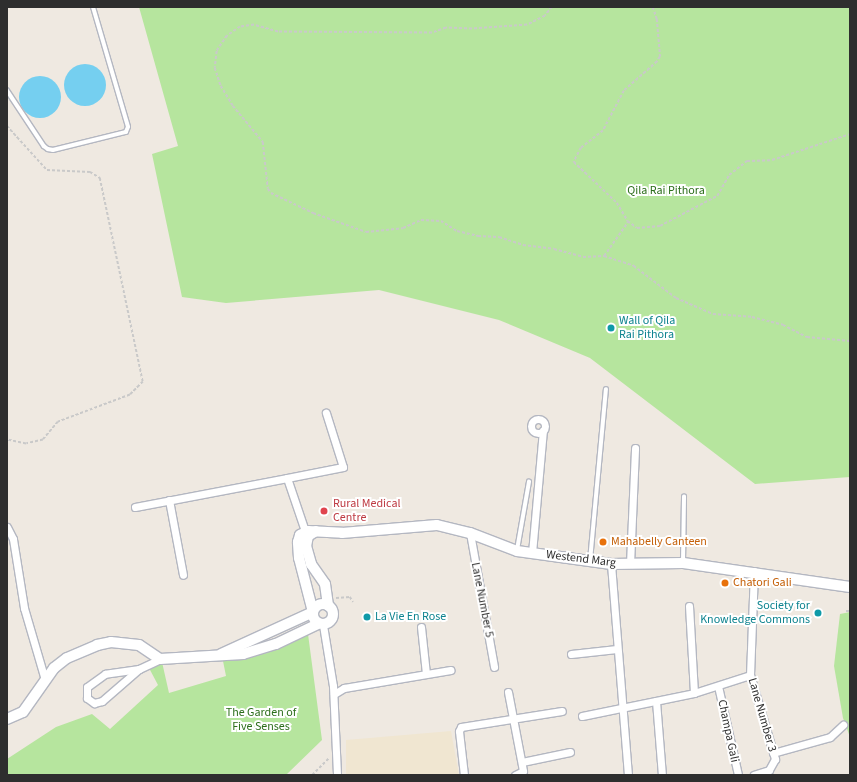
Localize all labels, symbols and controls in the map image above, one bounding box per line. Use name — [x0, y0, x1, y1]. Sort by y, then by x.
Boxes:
park label: Qila Rai Pithora — [627, 184, 705, 198]
place label: Wall of Qila Rai Pithora — [619, 314, 675, 342]
marker: Wall of Qila Rai Pithora — [606, 323, 616, 333]
place label: Rural Medical Centre — [333, 497, 400, 525]
marker: Rural Medical Centre — [318, 505, 330, 517]
place label: Mahabelly Canteen — [611, 535, 707, 549]
marker: Mahabelly Canteen — [598, 537, 608, 547]
street label: Westend Marg — [545, 548, 617, 570]
street label: Lane Number 5 — [468, 561, 496, 639]
place label: Chatori Gali — [733, 576, 792, 590]
marker: Chatori Gali — [720, 578, 730, 588]
place label: Society for Knowledge Commons — [700, 599, 810, 627]
marker: Society for Knowledge Commons — [813, 608, 823, 618]
place label: La Vie En Rose — [375, 610, 446, 624]
marker: La Vie En Rose — [362, 612, 372, 622]
street label: Lane Number 3 — [745, 676, 779, 754]
street label: Champa Gali — [714, 698, 742, 764]
park label: The Garden of Five Senses — [226, 706, 296, 734]

